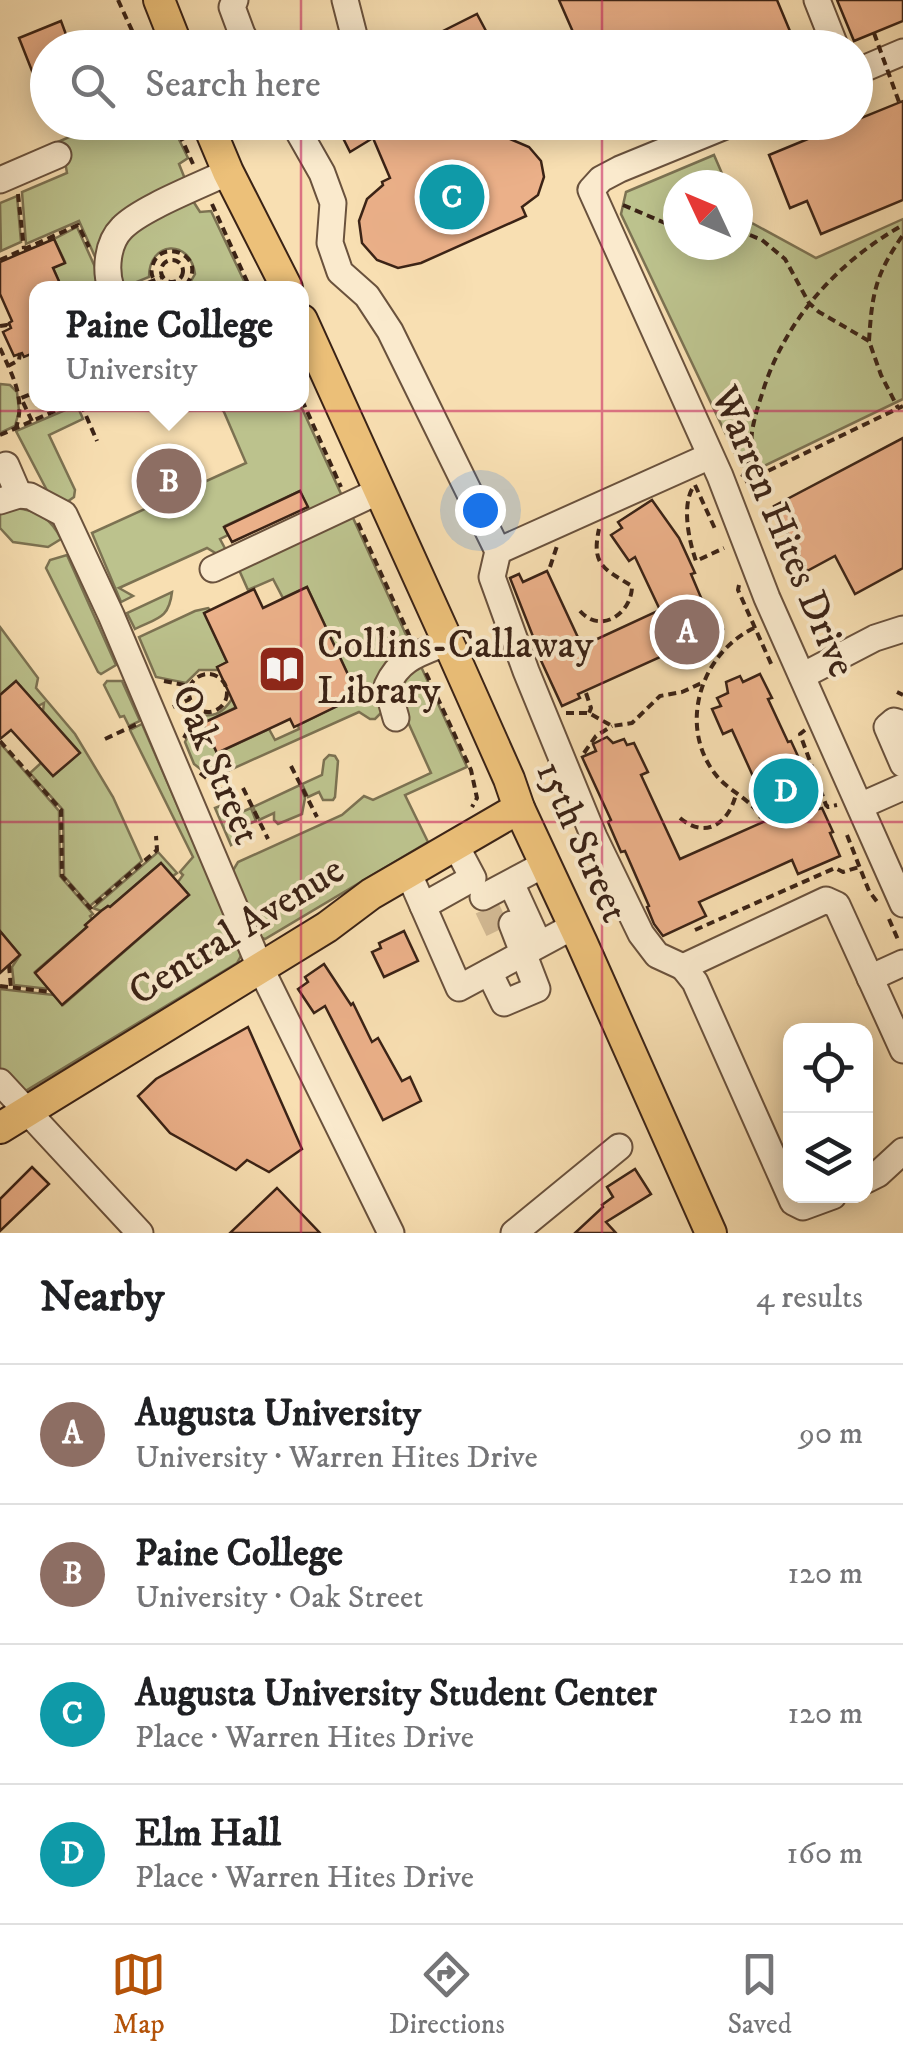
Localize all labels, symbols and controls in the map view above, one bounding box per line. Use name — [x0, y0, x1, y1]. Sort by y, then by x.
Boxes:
search box — [30, 30, 873, 140]
icon: search — [65, 58, 120, 113]
text: Search here — [145, 61, 321, 109]
pin: C — [420, 160, 484, 234]
north arrow — [663, 170, 753, 260]
popup — [29, 281, 309, 411]
text: Paine College — [65, 302, 273, 350]
text: University — [65, 350, 197, 390]
street label: Warren Hites Drive — [698, 378, 866, 685]
pin: B — [136, 444, 202, 518]
your location — [455, 485, 506, 536]
pin: A — [654, 594, 720, 670]
place label: Collins-Callaway Library — [317, 621, 595, 717]
library icon: Collins-Callaway Library — [256, 643, 308, 695]
street label: Oak Street — [159, 678, 271, 852]
street label: 15th Street — [523, 754, 639, 930]
pin: D — [754, 754, 818, 828]
street label: Central Avenue — [120, 846, 354, 1018]
map controls — [783, 1023, 873, 1203]
button: locate — [783, 1023, 873, 1113]
button: layers — [783, 1113, 873, 1203]
text: Nearby — [40, 1272, 164, 1324]
text: 4 results — [756, 1278, 863, 1318]
text: Augusta University — [135, 1390, 421, 1438]
text: A — [62, 1414, 83, 1454]
text: 90 m — [799, 1414, 863, 1454]
text: University · Warren Hites Drive — [135, 1438, 538, 1478]
text: Paine College — [135, 1530, 343, 1578]
text: B — [62, 1554, 83, 1594]
text: 120 m — [787, 1554, 863, 1594]
text: University · Oak Street — [135, 1578, 424, 1618]
text: Augusta University Student Center — [135, 1670, 657, 1718]
text: C — [62, 1694, 83, 1734]
text: 120 m — [787, 1694, 863, 1734]
text: Place · Warren Hites Drive — [135, 1718, 474, 1758]
text: Elm Hall — [135, 1810, 281, 1858]
text: D — [61, 1834, 84, 1874]
text: 160 m — [787, 1834, 863, 1874]
text: Place · Warren Hites Drive — [135, 1858, 474, 1898]
tab: Map — [111, 1947, 166, 2042]
tab: Directions — [389, 1947, 505, 2042]
tab: Saved — [727, 1947, 792, 2042]

